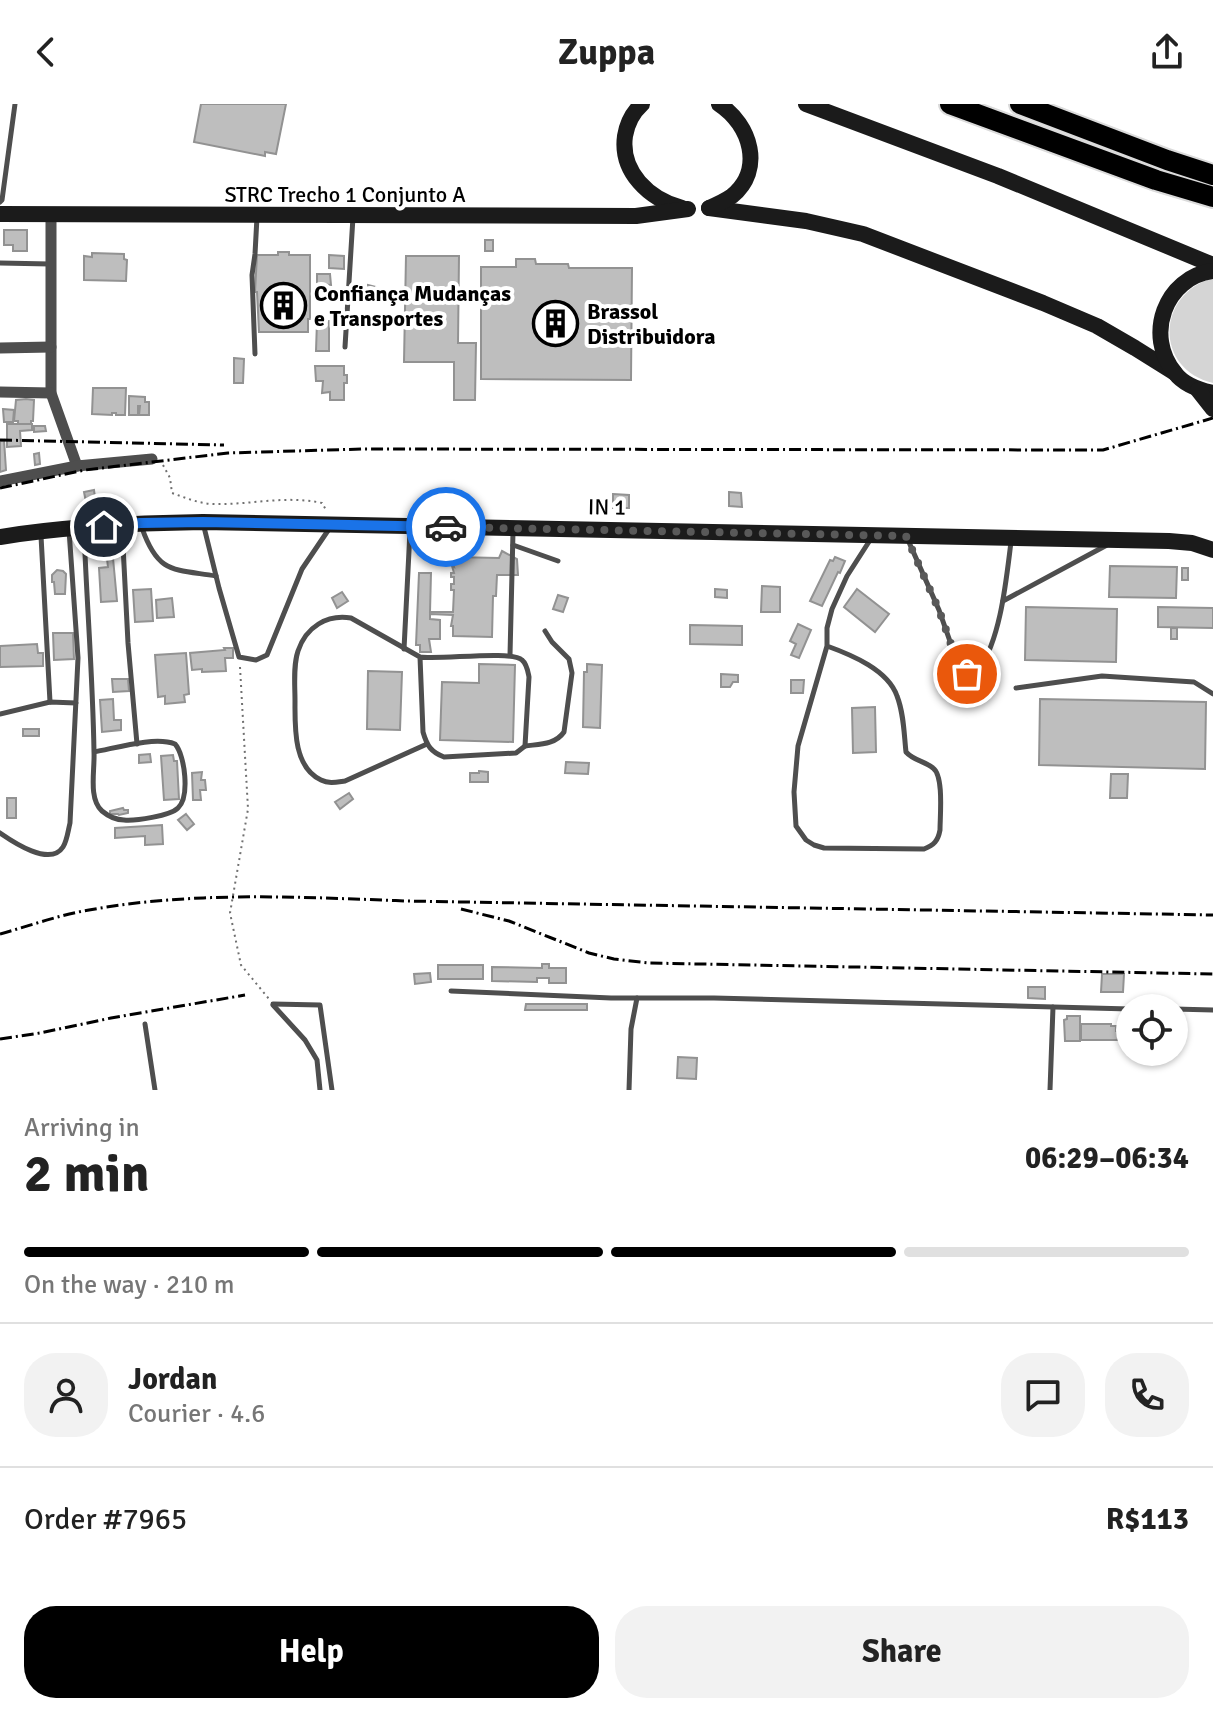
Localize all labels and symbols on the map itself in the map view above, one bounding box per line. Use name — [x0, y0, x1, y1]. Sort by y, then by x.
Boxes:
street label: STRC Trecho 1 Conjunto A — [224, 181, 466, 208]
place label: Confiança Mudanças e Transportes — [314, 280, 511, 332]
building icon: Confiança Mudanças e Transportes — [259, 282, 307, 330]
place label: Brassol Distribuidora — [587, 298, 715, 350]
building icon: Brassol Distribuidora — [532, 300, 580, 348]
courier — [406, 487, 486, 567]
pin — [70, 493, 138, 561]
street label: IN 1 — [588, 493, 626, 521]
pin — [933, 640, 1001, 708]

